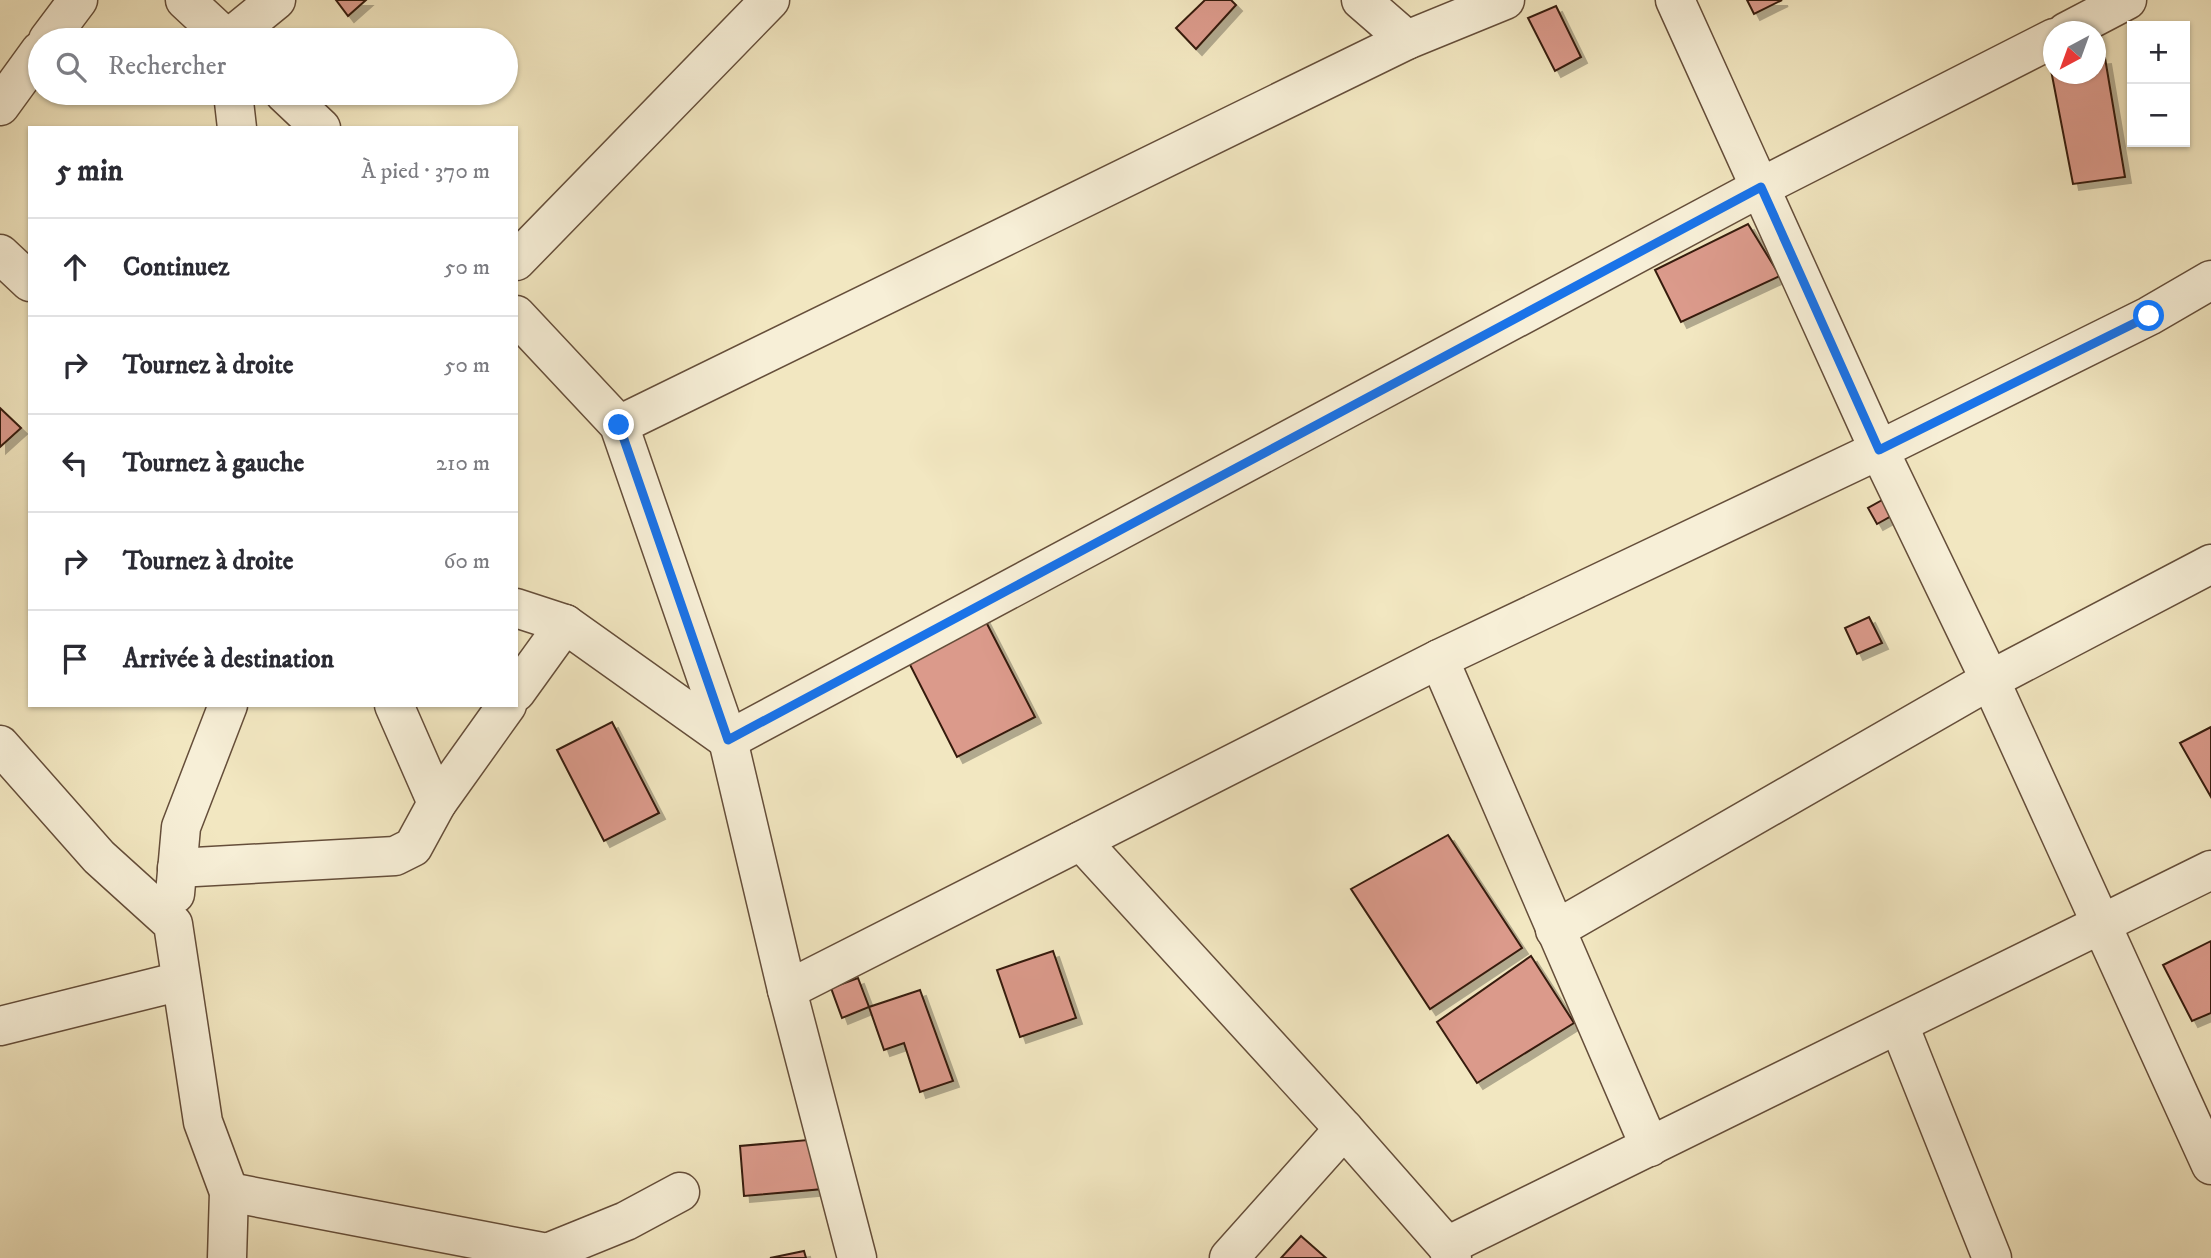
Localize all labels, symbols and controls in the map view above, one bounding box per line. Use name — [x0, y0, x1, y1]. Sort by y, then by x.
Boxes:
north arrow — [2043, 21, 2106, 84]
map controls — [2127, 21, 2190, 147]
button: + — [2127, 21, 2190, 84]
search box — [28, 28, 518, 105]
icon: search — [52, 48, 90, 86]
text: Rechercher — [108, 50, 226, 83]
button: − — [2127, 84, 2190, 147]
text: 5 min — [56, 153, 123, 190]
text: À pied · 370 m — [361, 157, 490, 186]
icon: ahead — [56, 248, 94, 286]
text: Continuez — [123, 251, 229, 284]
text: 50 m — [444, 253, 490, 282]
route start — [2133, 300, 2164, 331]
icon: right — [56, 346, 94, 384]
text: Tournez à droite — [123, 349, 294, 382]
text: 50 m — [444, 351, 490, 380]
route end — [603, 409, 634, 440]
icon: left — [56, 444, 94, 482]
text: Tournez à gauche — [123, 447, 304, 480]
text: 210 m — [436, 449, 490, 478]
icon: right — [56, 542, 94, 580]
text: Tournez à droite — [123, 545, 294, 578]
text: 60 m — [443, 547, 490, 576]
icon: arrive — [56, 640, 94, 678]
text: Arrivée à destination — [123, 643, 334, 676]

